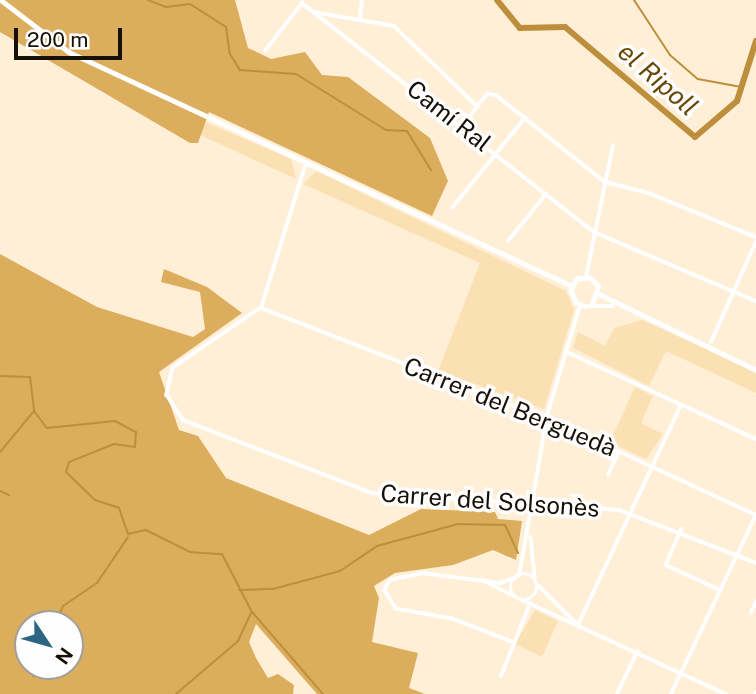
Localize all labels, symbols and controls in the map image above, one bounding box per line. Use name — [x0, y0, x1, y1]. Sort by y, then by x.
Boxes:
scale bar — [18, 14, 126, 58]
text: 200 m — [27, 27, 88, 52]
water label: el Ripoll — [612, 36, 704, 122]
street label: Camí Ral — [401, 74, 497, 158]
street label: Carrer del Berguedà — [400, 351, 620, 463]
street label: Carrer del Solsonès — [379, 479, 601, 523]
north arrow — [14, 610, 84, 680]
text: N — [51, 644, 78, 669]

